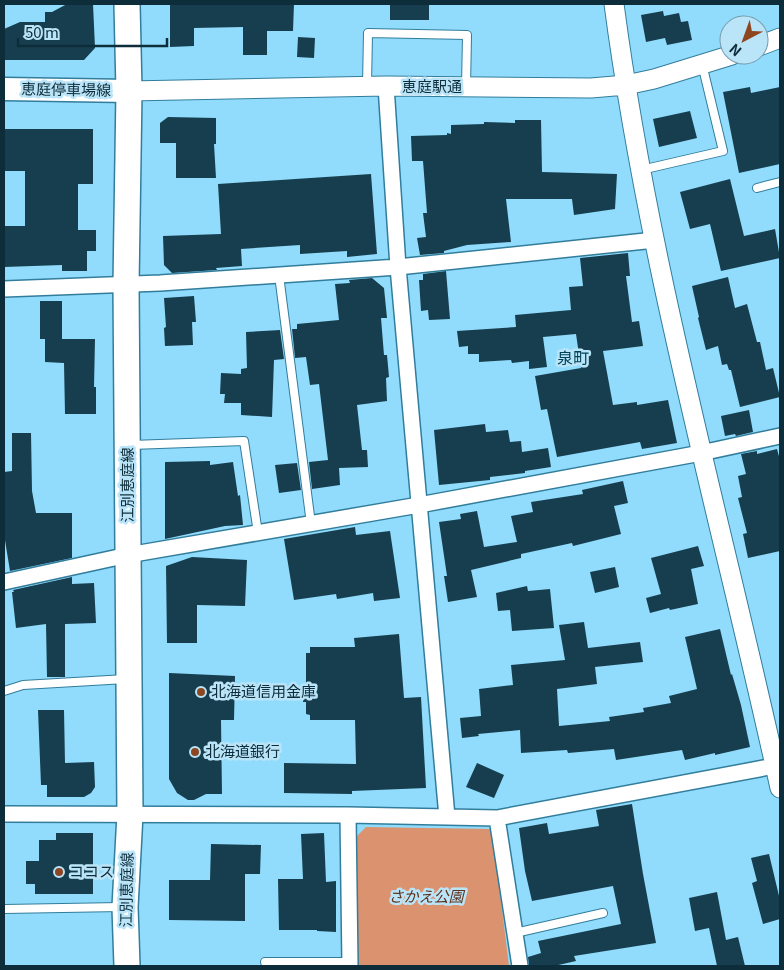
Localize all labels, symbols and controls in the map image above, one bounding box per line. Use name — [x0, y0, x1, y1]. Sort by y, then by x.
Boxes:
scale bar — [18, 15, 166, 47]
north arrow — [719, 15, 769, 65]
text: 50 m — [25, 21, 59, 42]
text: N — [724, 40, 745, 62]
street label: 恵庭駅通 — [402, 75, 462, 96]
street label: 恵庭停車場線 — [21, 77, 111, 100]
district label: 泉町 — [557, 345, 589, 369]
street label: 江別恵庭線 — [116, 447, 137, 523]
place label: 北海道信用金庫 — [211, 680, 316, 701]
marker: 北海道信用金庫 — [195, 686, 207, 698]
place label: 北海道銀行 — [205, 740, 280, 761]
marker: 北海道銀行 — [189, 746, 201, 758]
street label: 江別恵庭線 — [114, 852, 137, 928]
place label: ココス — [69, 860, 114, 881]
marker: ココス — [53, 866, 65, 878]
park label: さかえ公園 — [388, 885, 465, 906]

